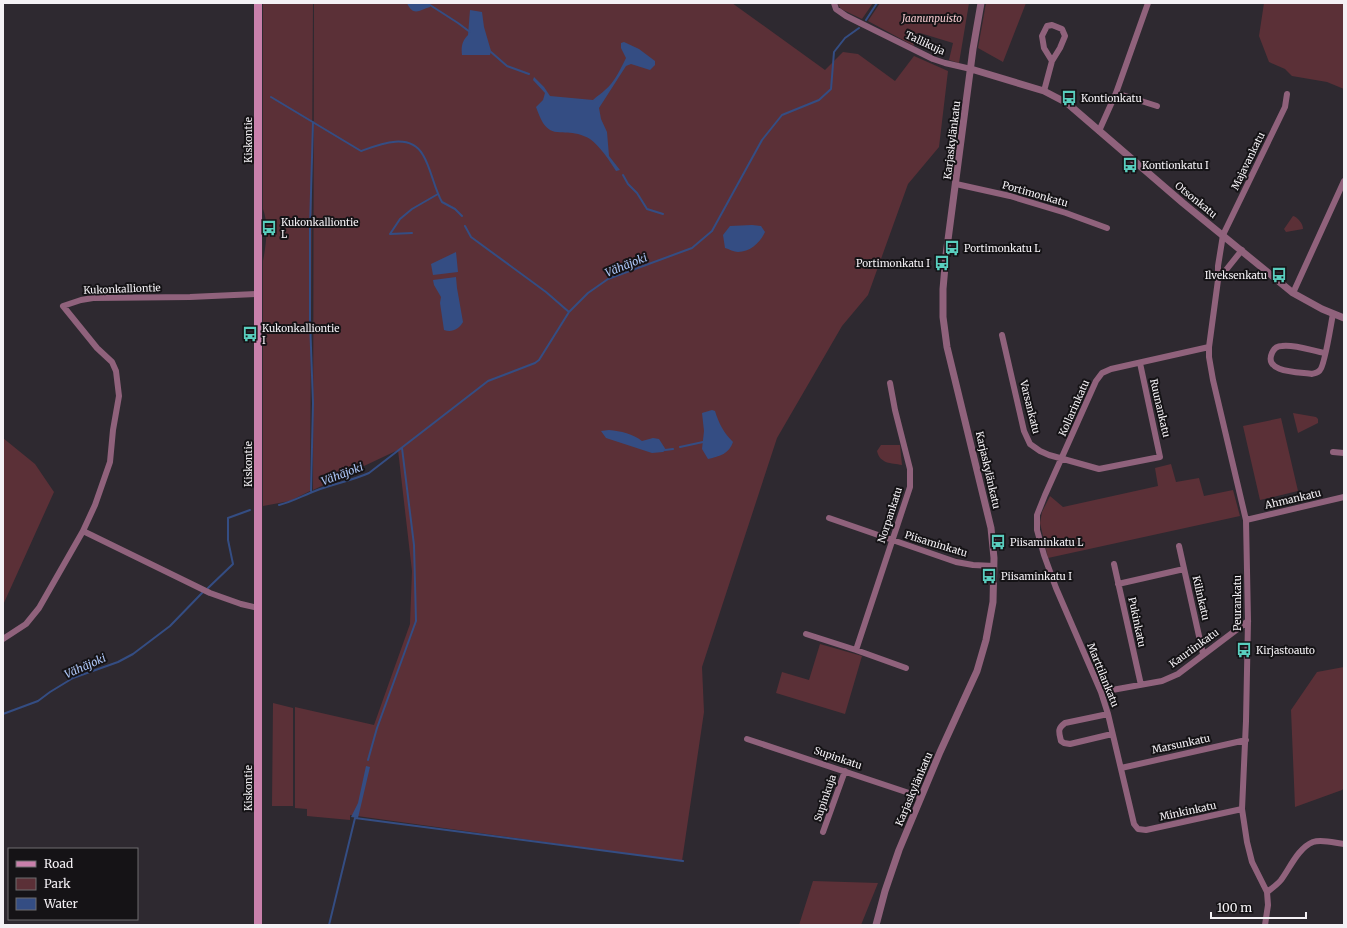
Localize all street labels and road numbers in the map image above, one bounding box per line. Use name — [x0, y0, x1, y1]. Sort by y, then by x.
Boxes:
street label: Tallikuja — [903, 28, 948, 58]
street label: Karjaskylänkatu — [941, 100, 963, 180]
street label: Kiskontie — [242, 117, 255, 163]
street label: Majavankatu — [1228, 130, 1268, 192]
street label: Portimonkatu — [1001, 178, 1069, 210]
street label: Otsonkatu — [1172, 179, 1220, 221]
street label: Kukonkalliontie — [83, 281, 161, 297]
street label: Ruunankatu — [1147, 377, 1173, 439]
street label: Varsankatu — [1017, 378, 1043, 435]
street label: Kollarinkatu — [1056, 378, 1092, 438]
street label: Karjaskylänkatu — [973, 430, 1003, 510]
street label: Kiskontie — [242, 441, 255, 487]
street label: Norpankatu — [875, 485, 905, 545]
street label: Ahmankatu — [1263, 486, 1322, 512]
street label: Piisaminkatu — [903, 528, 969, 560]
street label: Kilinkatu — [1190, 575, 1212, 621]
street label: Peurankatu — [1231, 575, 1244, 631]
street label: Pukinkatu — [1125, 596, 1149, 648]
street label: Kauriinkatu — [1167, 626, 1221, 670]
street label: Marttilankatu — [1084, 641, 1122, 709]
street label: Marsunkatu — [1151, 731, 1211, 757]
street label: Supinkatu — [812, 744, 864, 772]
street label: Karjaskylänkatu — [893, 750, 935, 828]
street label: Kiskontie — [242, 765, 255, 811]
street label: Supinkuja — [811, 772, 839, 823]
street label: Minkinkatu — [1158, 799, 1218, 823]

